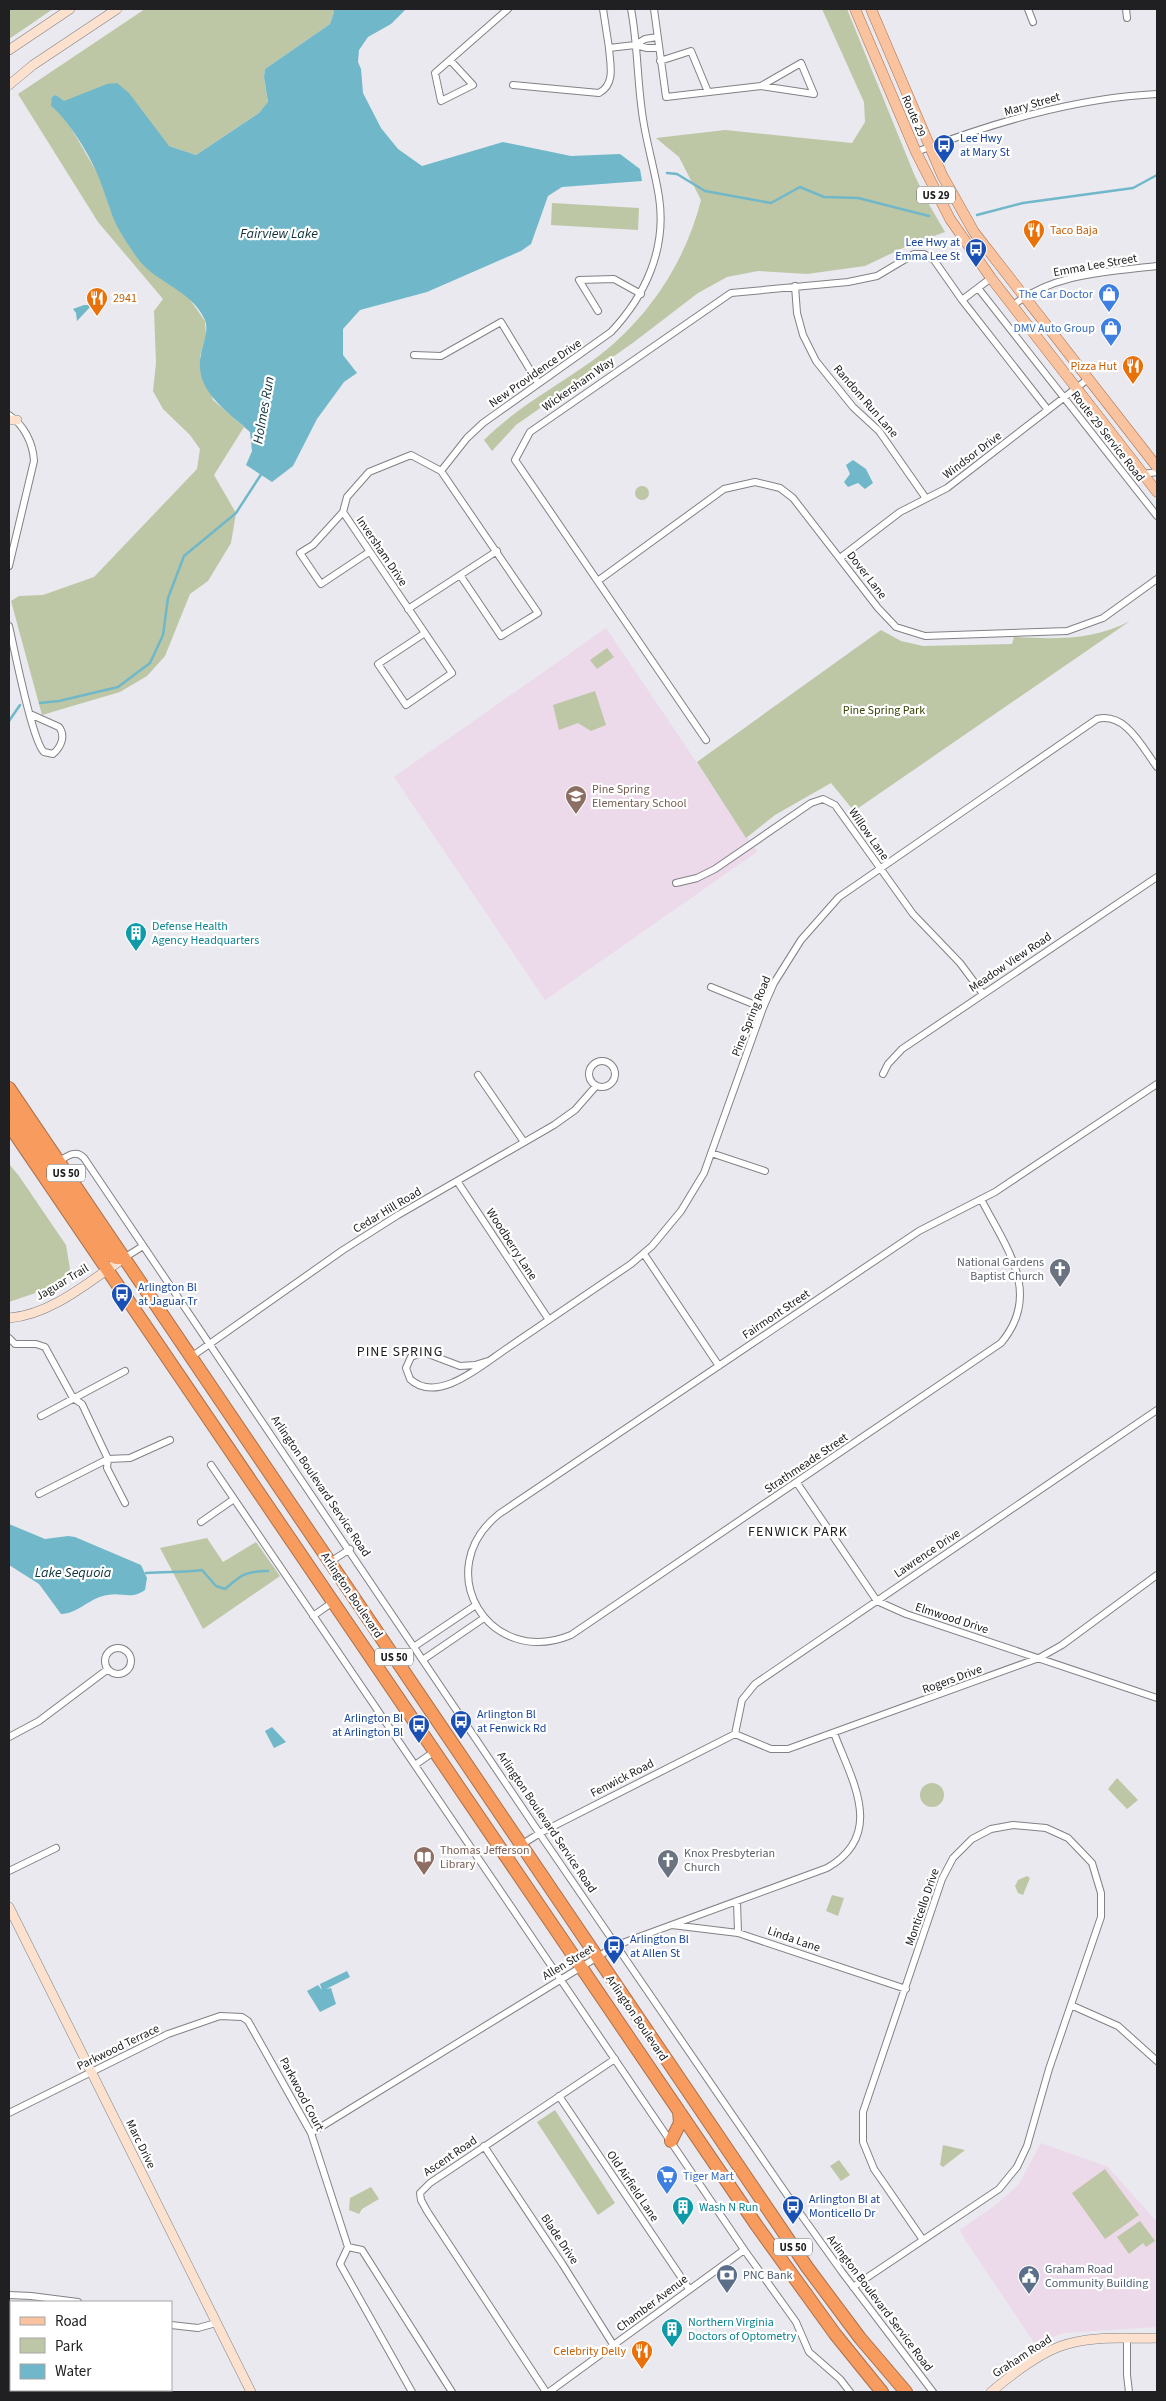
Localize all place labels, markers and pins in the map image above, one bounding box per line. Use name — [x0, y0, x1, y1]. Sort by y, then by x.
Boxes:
place label: Lee Hwy at Mary St — [960, 130, 1010, 161]
bus stop icon: Lee Hwy at Mary St — [932, 133, 956, 164]
restaurant icon: Taco Baja — [1022, 218, 1046, 249]
place label: Taco Baja — [1050, 222, 1098, 239]
place label: Lee Hwy at Emma Lee St — [895, 234, 960, 265]
bus stop icon: Lee Hwy at Emma Lee St — [964, 237, 988, 268]
shop icon: The Car Doctor — [1097, 282, 1121, 313]
restaurant icon: 2941 — [85, 286, 109, 317]
place label: The Car Doctor — [1018, 286, 1094, 303]
place label: 2941 — [113, 290, 137, 307]
shop icon: DMV Auto Group — [1099, 316, 1123, 347]
place label: DMV Auto Group — [1013, 320, 1095, 337]
restaurant icon: Pizza Hut — [1121, 354, 1145, 385]
place label: Pizza Hut — [1070, 358, 1117, 375]
place label: Pine Spring Elementary School — [592, 781, 687, 812]
school or university icon: Pine Spring Elementary School — [564, 784, 588, 815]
place label: Defense Health Agency Headquarters — [152, 918, 259, 949]
building icon: Defense Health Agency Headquarters — [124, 921, 148, 952]
place label: National Gardens Baptist Church — [957, 1254, 1044, 1285]
church icon: National Gardens Baptist Church — [1048, 1257, 1072, 1288]
place label: Arlington Bl at Jaguar Tr — [138, 1279, 198, 1310]
bus stop icon: Arlington Bl at Jaguar Tr — [110, 1282, 134, 1313]
place label: Arlington Bl at Fenwick Rd — [477, 1706, 546, 1737]
bus stop icon: Arlington Bl at Fenwick Rd — [449, 1709, 473, 1740]
place label: Arlington Bl at Arlington Bl — [332, 1710, 403, 1741]
bus stop icon: Arlington Bl at Arlington Bl — [407, 1713, 431, 1744]
place label: Thomas Jefferson Library — [440, 1842, 530, 1873]
library icon: Thomas Jefferson Library — [412, 1845, 436, 1876]
place label: Knox Presbyterian Church — [684, 1845, 775, 1876]
church icon: Knox Presbyterian Church — [656, 1848, 680, 1879]
place label: Arlington Bl at Allen St — [630, 1931, 689, 1962]
bus stop icon: Arlington Bl at Allen St — [602, 1934, 626, 1965]
supermarket icon: Tiger Mart — [655, 2164, 679, 2195]
place label: Tiger Mart — [683, 2168, 734, 2185]
place label: Arlington Bl at Monticello Dr — [809, 2191, 880, 2222]
bus stop icon: Arlington Bl at Monticello Dr — [781, 2194, 805, 2225]
building icon: Wash N Run — [671, 2195, 695, 2226]
place label: Wash N Run — [699, 2199, 758, 2216]
place label: Graham Road Community Building — [1045, 2261, 1148, 2292]
bank icon: PNC Bank — [715, 2263, 739, 2294]
public building icon: Graham Road Community Building — [1017, 2264, 1041, 2295]
place label: PNC Bank — [743, 2267, 792, 2284]
place label: Northern Virginia Doctors of Optometry — [688, 2314, 797, 2345]
building icon: Northern Virginia Doctors of Optometry — [660, 2317, 684, 2348]
restaurant icon: Celebrity Delly — [630, 2339, 654, 2370]
place label: Celebrity Delly — [553, 2343, 626, 2360]

